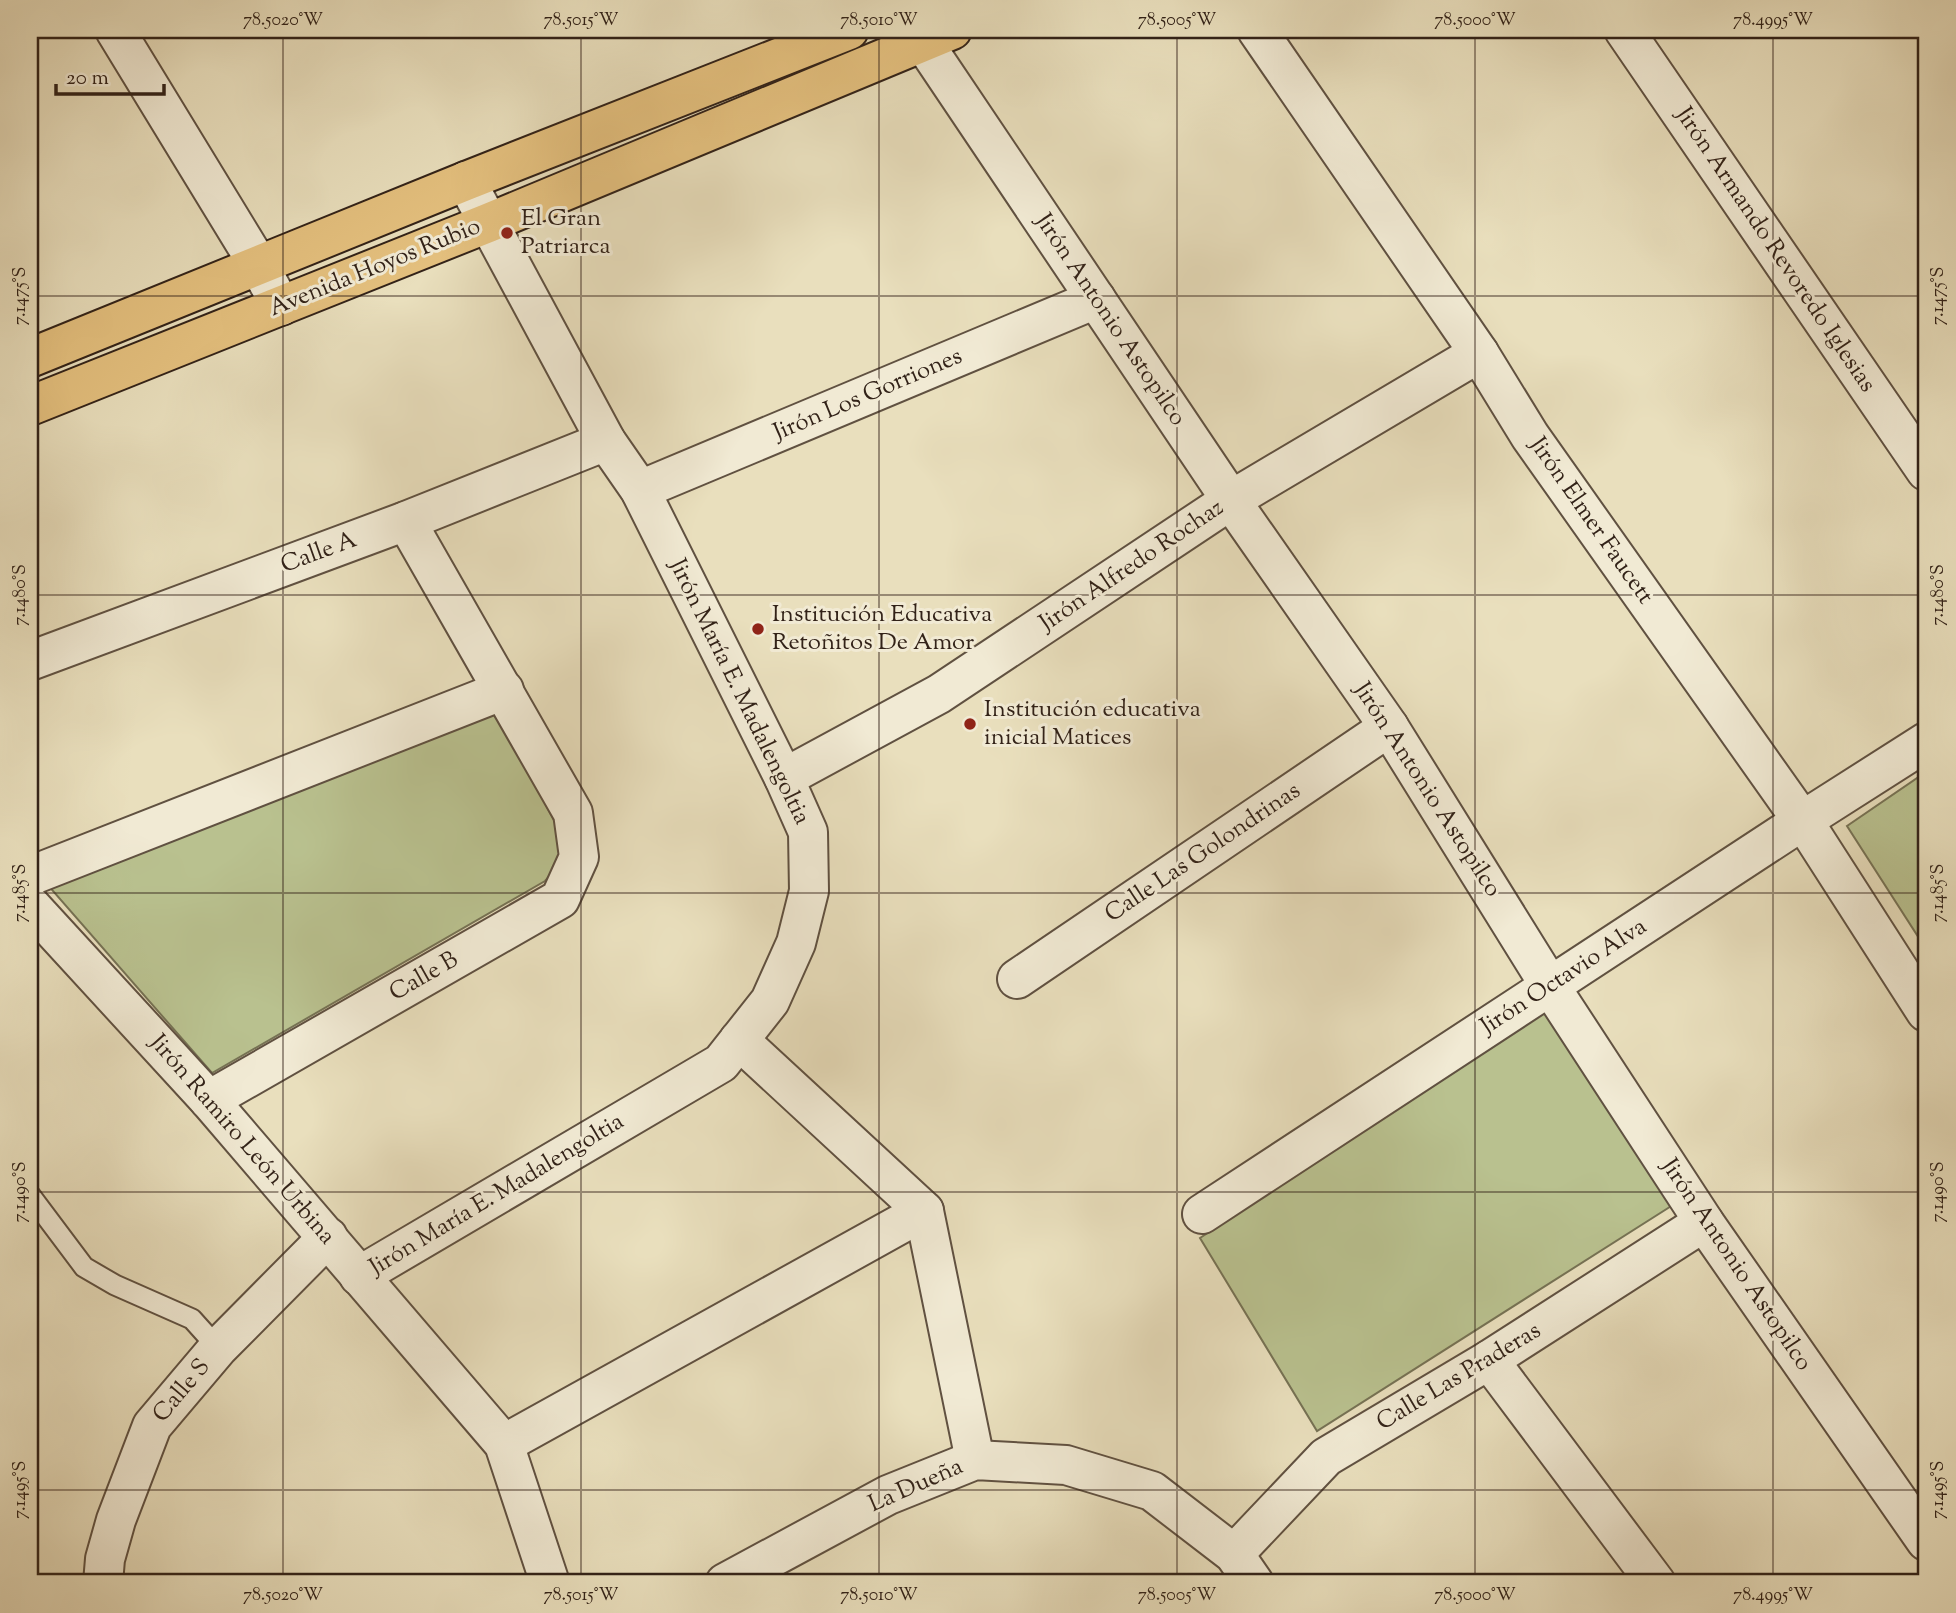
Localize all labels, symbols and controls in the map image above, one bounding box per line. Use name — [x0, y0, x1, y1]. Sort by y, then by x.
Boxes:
text: 78.5020°W — [243, 8, 323, 34]
text: 78.5015°W — [544, 8, 618, 34]
text: 78.5010°W — [840, 8, 918, 34]
text: 78.5005°W — [1138, 8, 1216, 34]
text: 78.5000°W — [1434, 8, 1516, 34]
text: 78.4995°W — [1733, 8, 1813, 34]
scale bar — [56, 52, 164, 96]
text: 20 m — [66, 64, 109, 94]
street label: Jirón Armando Revoredo Iglesias — [1665, 99, 1883, 399]
place label: El Gran Patriarca — [521, 202, 611, 264]
street label: Jirón Antonio Astopilco — [1025, 205, 1194, 433]
street label: Avenida Hoyos Rubio — [264, 210, 486, 326]
marker: El Gran Patriarca — [499, 225, 515, 241]
text: 7.1475°S — [8, 267, 34, 325]
text: 7.1475°S — [1926, 267, 1952, 325]
street label: Jirón Los Gorriones — [766, 340, 968, 451]
street label: Jirón Elmer Faucett — [1519, 429, 1661, 611]
street label: Jirón Alfredo Rochaz — [1031, 492, 1231, 642]
street label: Calle A — [276, 523, 362, 582]
street label: Jirón María E. Madalengoltia — [659, 552, 818, 831]
text: 7.1480°S — [8, 564, 34, 626]
text: 7.1480°S — [1926, 564, 1952, 626]
place label: Institución Educativa Retoñitos De Amor — [772, 598, 992, 660]
marker: Institución Educativa Retoñitos De Amor — [750, 621, 766, 637]
street label: Jirón Antonio Astopilco — [1344, 674, 1509, 904]
place label: Institución educativa inicial Matices — [984, 693, 1201, 755]
marker: Institución educativa inicial Matices — [962, 716, 978, 732]
street label: Calle Las Golondrinas — [1098, 775, 1308, 931]
text: 7.1485°S — [8, 864, 34, 922]
text: 7.1485°S — [1926, 864, 1952, 922]
street label: Jirón Octavio Alva — [1472, 910, 1654, 1045]
street label: Calle B — [383, 944, 465, 1010]
street label: Jirón Ramiro León Urbina — [140, 1026, 343, 1253]
street label: Jirón María E. Madalengoltia — [362, 1105, 631, 1286]
street label: Jirón Antonio Astopilco — [1651, 1150, 1820, 1378]
text: 7.1490°S — [8, 1161, 34, 1223]
text: 7.1490°S — [1926, 1161, 1952, 1223]
street label: Calle Las Praderas — [1370, 1314, 1548, 1440]
street label: Calle S — [145, 1352, 219, 1430]
street label: La Dueña — [863, 1450, 969, 1522]
text: 7.1495°S — [8, 1461, 34, 1519]
text: 7.1495°S — [1926, 1461, 1952, 1519]
text: 78.5020°W — [243, 1583, 323, 1609]
text: 78.5015°W — [544, 1583, 618, 1609]
text: 78.5010°W — [840, 1583, 918, 1609]
text: 78.5005°W — [1138, 1583, 1216, 1609]
text: 78.5000°W — [1434, 1583, 1516, 1609]
text: 78.4995°W — [1733, 1583, 1813, 1609]

